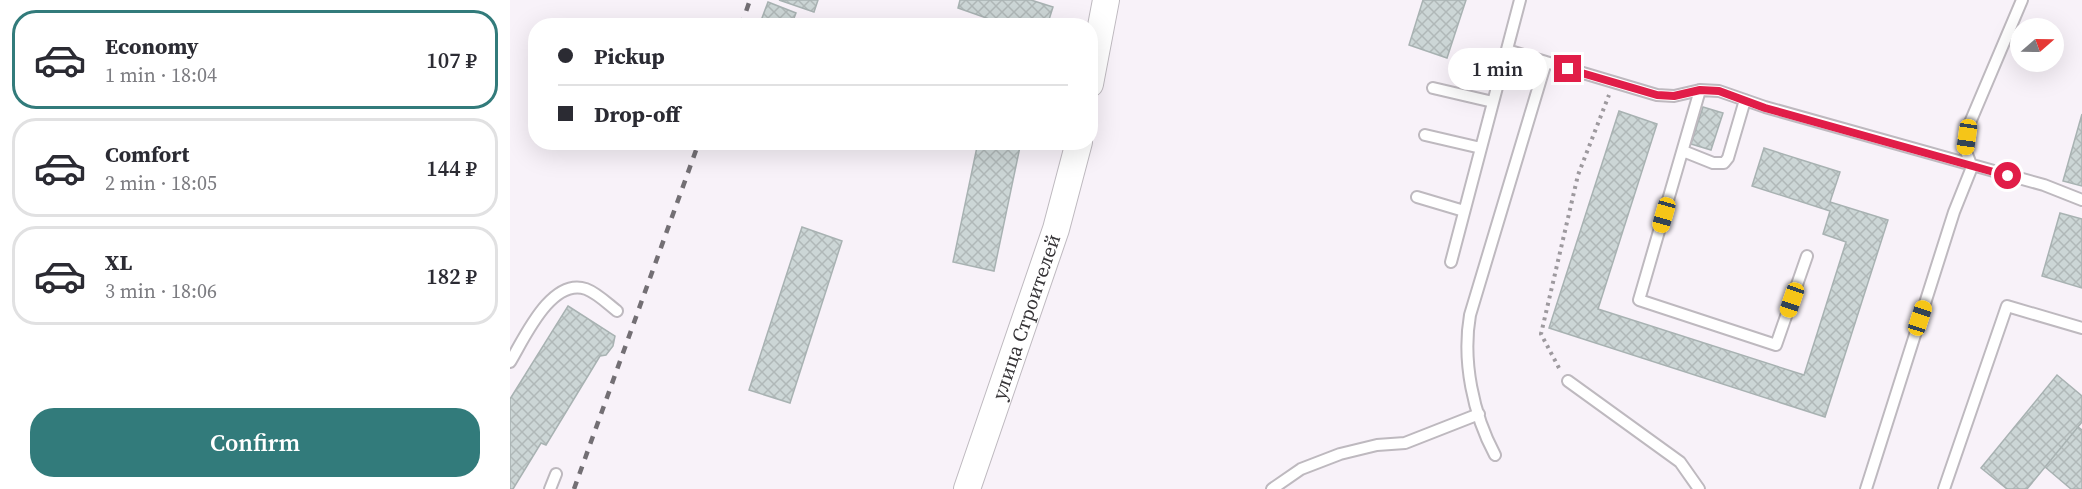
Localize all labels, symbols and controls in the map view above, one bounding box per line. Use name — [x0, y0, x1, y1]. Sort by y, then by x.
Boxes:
north arrow — [2010, 18, 2064, 72]
map controls — [2010, 18, 2064, 72]
text: Economy — [105, 31, 199, 61]
icon: car — [33, 33, 87, 87]
text: Pickup — [594, 41, 665, 71]
text: 107 ₽ — [426, 45, 477, 75]
callout: 1 min — [1448, 48, 1547, 90]
text: 1 min — [1472, 55, 1523, 83]
route end — [1554, 55, 1581, 82]
text: 1 min · 18:04 — [105, 61, 217, 89]
text: Drop-off — [594, 99, 680, 129]
car — [1956, 118, 1978, 156]
text: Comfort — [105, 139, 189, 169]
icon: car — [33, 141, 87, 195]
text: 144 ₽ — [426, 153, 477, 183]
route start — [1994, 162, 2021, 189]
text: 2 min · 18:05 — [105, 169, 217, 197]
car — [1650, 195, 1678, 235]
street label: улица Строителей — [985, 230, 1067, 403]
text: XL — [105, 247, 132, 277]
icon: car — [33, 249, 87, 303]
text: 182 ₽ — [426, 261, 477, 291]
text: 3 min · 18:06 — [105, 277, 217, 305]
car — [1778, 280, 1806, 320]
car — [1906, 298, 1934, 338]
button: Confirm — [30, 408, 480, 477]

